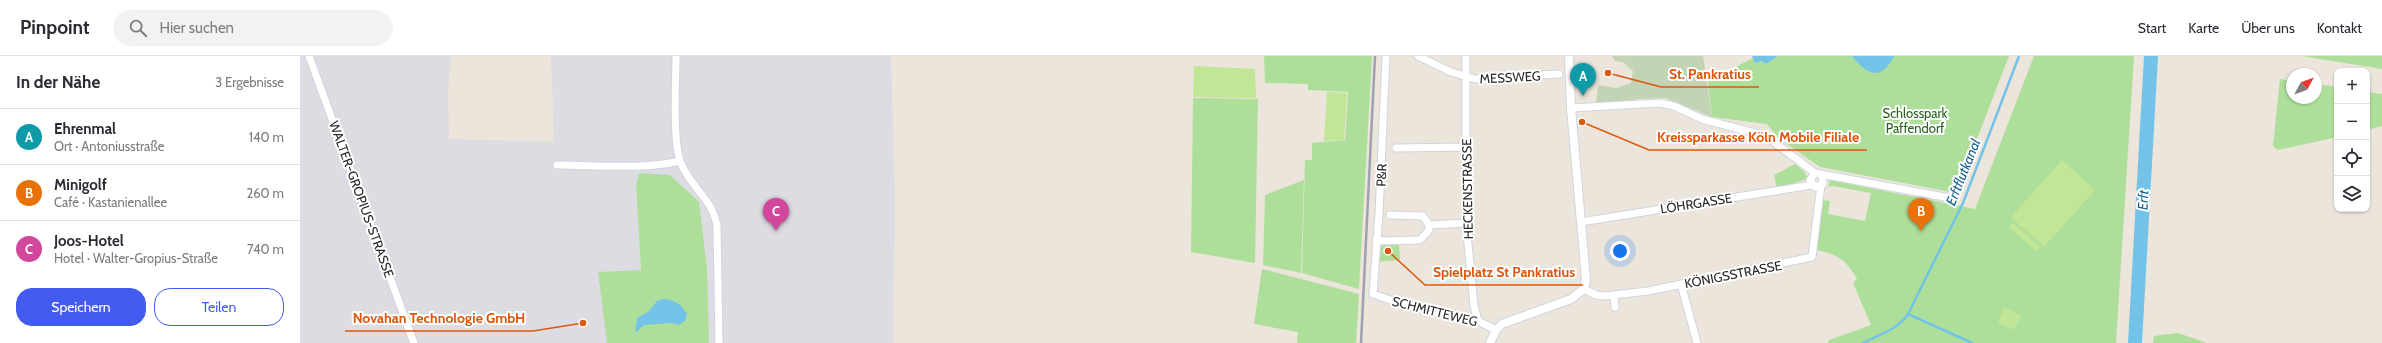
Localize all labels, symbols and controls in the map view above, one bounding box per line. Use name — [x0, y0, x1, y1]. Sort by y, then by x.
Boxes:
search box — [113, 10, 393, 46]
text: Pinpoint — [20, 16, 89, 39]
icon: search — [127, 17, 149, 39]
text: Hier suchen — [159, 19, 234, 37]
text: Start — [2138, 19, 2166, 37]
text: Karte — [2188, 19, 2219, 37]
text: Über uns — [2241, 19, 2295, 37]
text: Kontakt — [2317, 19, 2362, 37]
callout: St. Pankratius — [1661, 61, 1759, 87]
pin: A — [1570, 63, 1596, 96]
text: St. Pankratius — [1669, 65, 1751, 83]
street label: MESSWEG — [1479, 67, 1541, 87]
north arrow — [2286, 68, 2322, 104]
map controls — [2334, 68, 2370, 212]
button: + — [2334, 68, 2370, 104]
text: In der Nähe — [16, 72, 100, 92]
text: 3 Ergebnisse — [215, 74, 284, 90]
button: − — [2334, 104, 2370, 140]
park label: Schlosspark Paffendorf — [1883, 105, 1948, 136]
street label: WALTER-GROPIUS-STRASSE — [326, 119, 398, 279]
text: Ehrenmal — [54, 120, 116, 138]
callout: Kreissparkasse Köln Mobile Filiale — [1649, 124, 1867, 150]
text: Kreissparkasse Köln Mobile Filiale — [1657, 128, 1859, 146]
text: A — [25, 129, 33, 145]
text: 140 m — [249, 129, 284, 145]
water label: Erftflutkanal — [1942, 135, 1985, 208]
text: Ort · Antoniusstraße — [54, 138, 164, 154]
street label: HECKENSTRASSE — [1458, 139, 1476, 239]
button: locate — [2334, 140, 2370, 176]
street label: P&R — [1373, 163, 1389, 187]
text: Minigolf — [54, 176, 107, 194]
button: layers — [2334, 176, 2370, 212]
text: B — [25, 185, 33, 201]
text: 260 m — [246, 185, 284, 201]
street label: LÖHRGASSE — [1659, 189, 1733, 217]
water label: Erft — [2133, 189, 2153, 210]
text: Café · Kastanienallee — [54, 194, 167, 210]
pin: C — [763, 198, 789, 231]
pin: B — [1908, 198, 1934, 231]
text: Joos-Hotel — [54, 232, 124, 250]
text: C — [25, 241, 33, 257]
text: 740 m — [247, 241, 284, 257]
your location — [1610, 241, 1630, 261]
text: Hotel · Walter-Gropius-Straße — [54, 250, 218, 266]
street label: KÖNIGSSTRASSE — [1683, 257, 1783, 291]
callout: Spielplatz St Pankratius — [1425, 259, 1583, 285]
text: Spielplatz St Pankratius — [1433, 263, 1575, 281]
button: Speichern — [16, 288, 146, 326]
button: Teilen — [154, 288, 284, 326]
street label: SCHMITTEWEG — [1391, 293, 1480, 329]
callout: Novahan Technologie GmbH — [345, 305, 533, 331]
text: Novahan Technologie GmbH — [353, 309, 525, 327]

